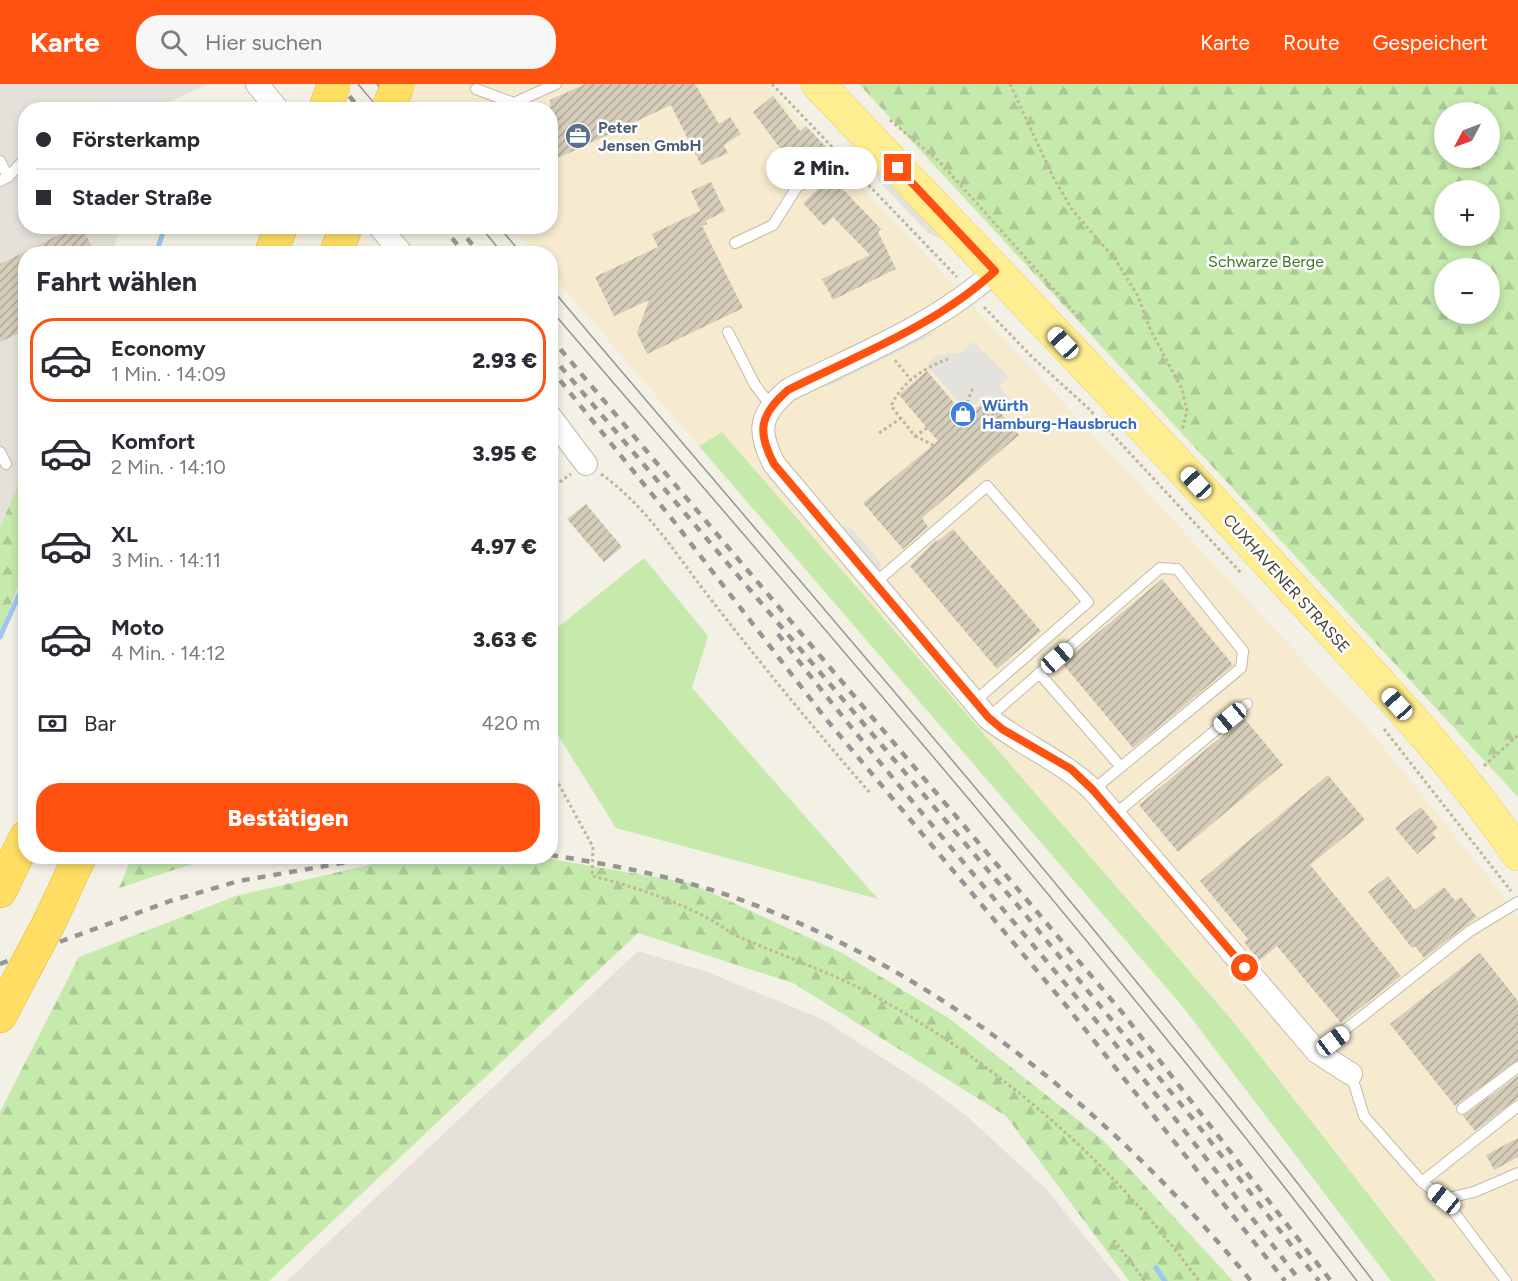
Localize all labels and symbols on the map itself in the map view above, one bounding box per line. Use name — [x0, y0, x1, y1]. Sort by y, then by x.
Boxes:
north arrow — [1434, 102, 1500, 168]
place label: Peter Jensen GmbH — [598, 118, 701, 155]
office icon: Peter Jensen GmbH — [563, 121, 593, 151]
callout: 2 Min. — [766, 147, 877, 189]
route end — [884, 154, 911, 181]
park label: Schwarze Berge — [1208, 252, 1324, 271]
car — [1044, 324, 1082, 362]
place label: Würth Hamburg-Hausbruch — [982, 396, 1137, 433]
shop icon: Würth Hamburg-Hausbruch — [948, 399, 978, 429]
car — [1177, 464, 1215, 502]
street label: CUXHAVENER STRASSE — [1219, 510, 1354, 657]
car — [1038, 639, 1076, 677]
car — [1378, 685, 1416, 723]
car — [1210, 700, 1250, 736]
route start — [1231, 954, 1258, 981]
car — [1313, 1023, 1353, 1059]
car — [1424, 1181, 1464, 1217]

